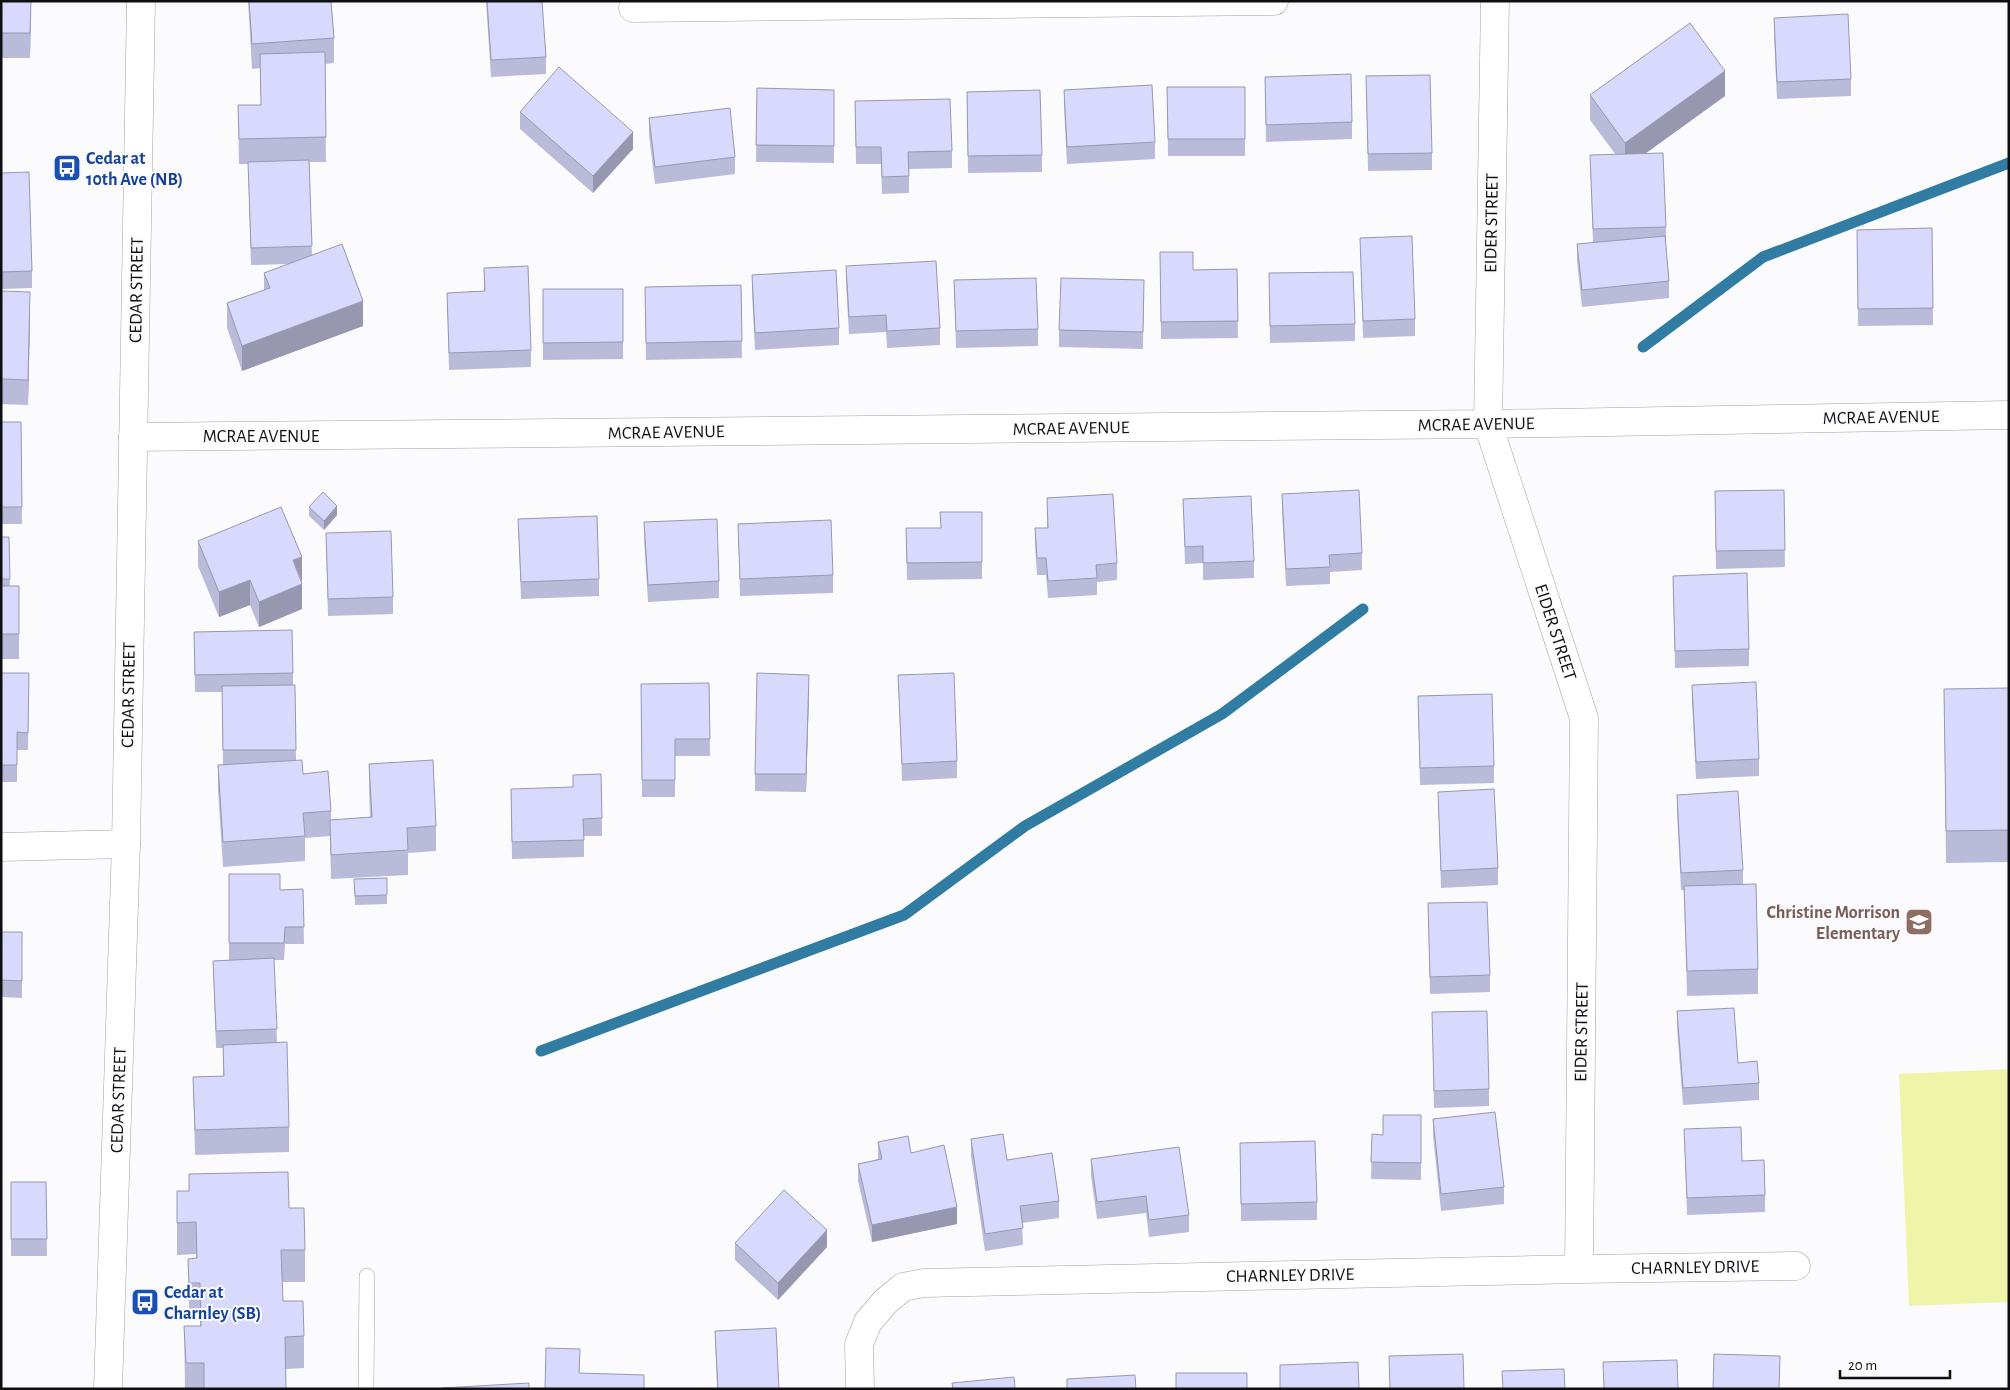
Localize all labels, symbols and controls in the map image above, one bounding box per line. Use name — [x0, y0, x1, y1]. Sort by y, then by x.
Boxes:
place label: Cedar at 10th Ave (NB) — [86, 150, 183, 189]
bus stop icon: Cedar at 10th Ave (NB) — [52, 153, 82, 183]
street label: EIDER STREET — [1482, 173, 1502, 273]
street label: CEDAR STREET — [127, 237, 147, 343]
street label: MCRAE AVENUE — [1823, 408, 1940, 428]
street label: MCRAE AVENUE — [1418, 415, 1535, 435]
street label: MCRAE AVENUE — [1013, 419, 1130, 439]
street label: MCRAE AVENUE — [608, 423, 725, 443]
street label: MCRAE AVENUE — [203, 428, 320, 446]
street label: EIDER STREET — [1531, 582, 1579, 683]
street label: CEDAR STREET — [119, 642, 139, 748]
place label: Christine Morrison Elementary — [1766, 904, 1901, 943]
school or university icon: Christine Morrison Elementary — [1904, 907, 1934, 937]
street label: EIDER STREET — [1572, 982, 1592, 1082]
street label: CEDAR STREET — [108, 1047, 130, 1153]
street label: CHARNLEY DRIVE — [1631, 1258, 1759, 1278]
street label: CHARNLEY DRIVE — [1226, 1266, 1354, 1286]
place label: Cedar at Charnley (SB) — [164, 1284, 261, 1323]
bus stop icon: Cedar at Charnley (SB) — [130, 1287, 160, 1317]
scale bar — [1840, 1348, 1950, 1380]
text: 20 m — [1848, 1358, 1877, 1373]

